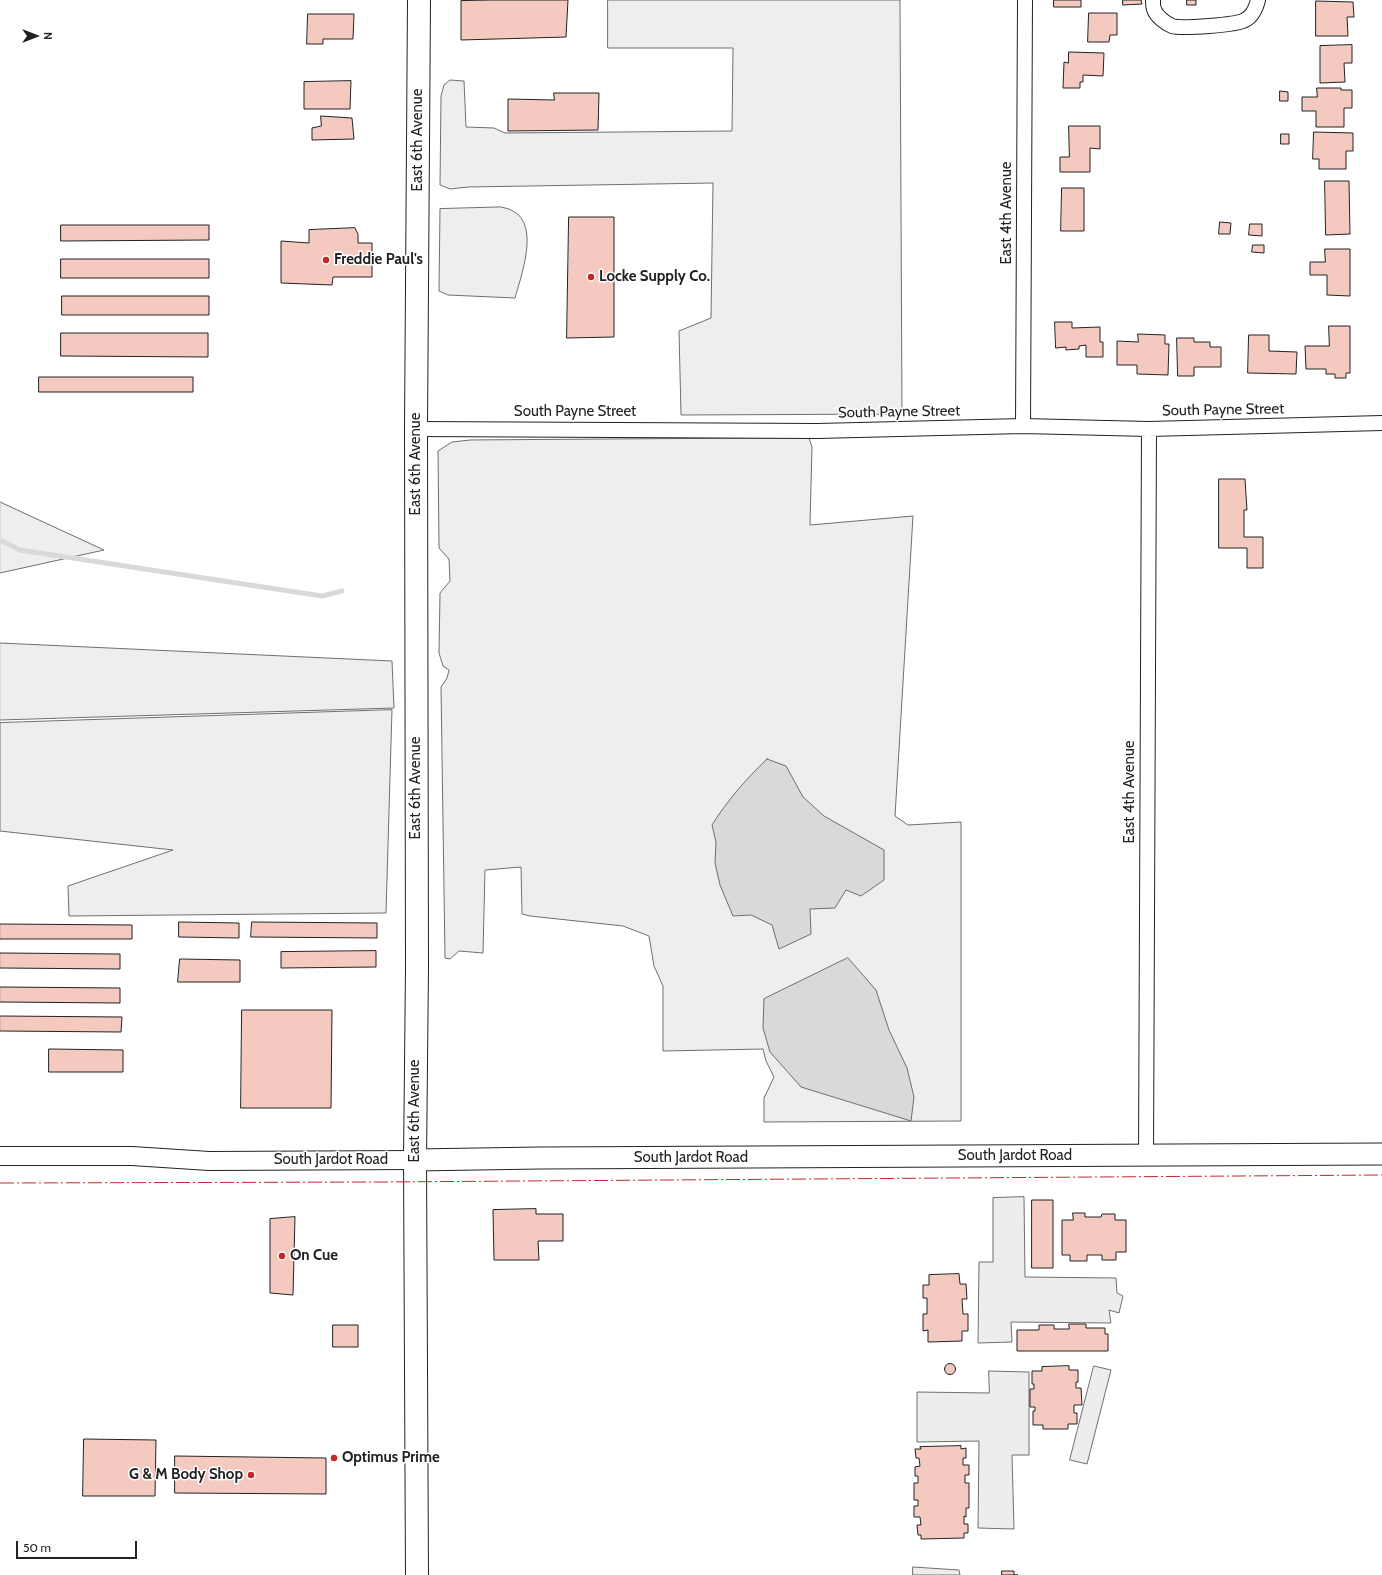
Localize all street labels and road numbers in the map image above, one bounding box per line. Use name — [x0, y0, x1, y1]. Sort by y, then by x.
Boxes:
street label: East 6th Avenue — [409, 89, 427, 191]
street label: East 4th Avenue — [998, 162, 1016, 264]
street label: South Payne Street — [1162, 400, 1284, 420]
street label: South Payne Street — [838, 402, 960, 422]
street label: South Payne Street — [514, 403, 636, 421]
street label: East 6th Avenue — [407, 413, 425, 515]
street label: East 6th Avenue — [407, 737, 425, 839]
street label: East 4th Avenue — [1121, 741, 1139, 843]
street label: East 6th Avenue — [406, 1060, 424, 1162]
street label: South Jardot Road — [958, 1147, 1072, 1165]
street label: South Jardot Road — [634, 1149, 748, 1167]
street label: South Jardot Road — [274, 1151, 388, 1169]

